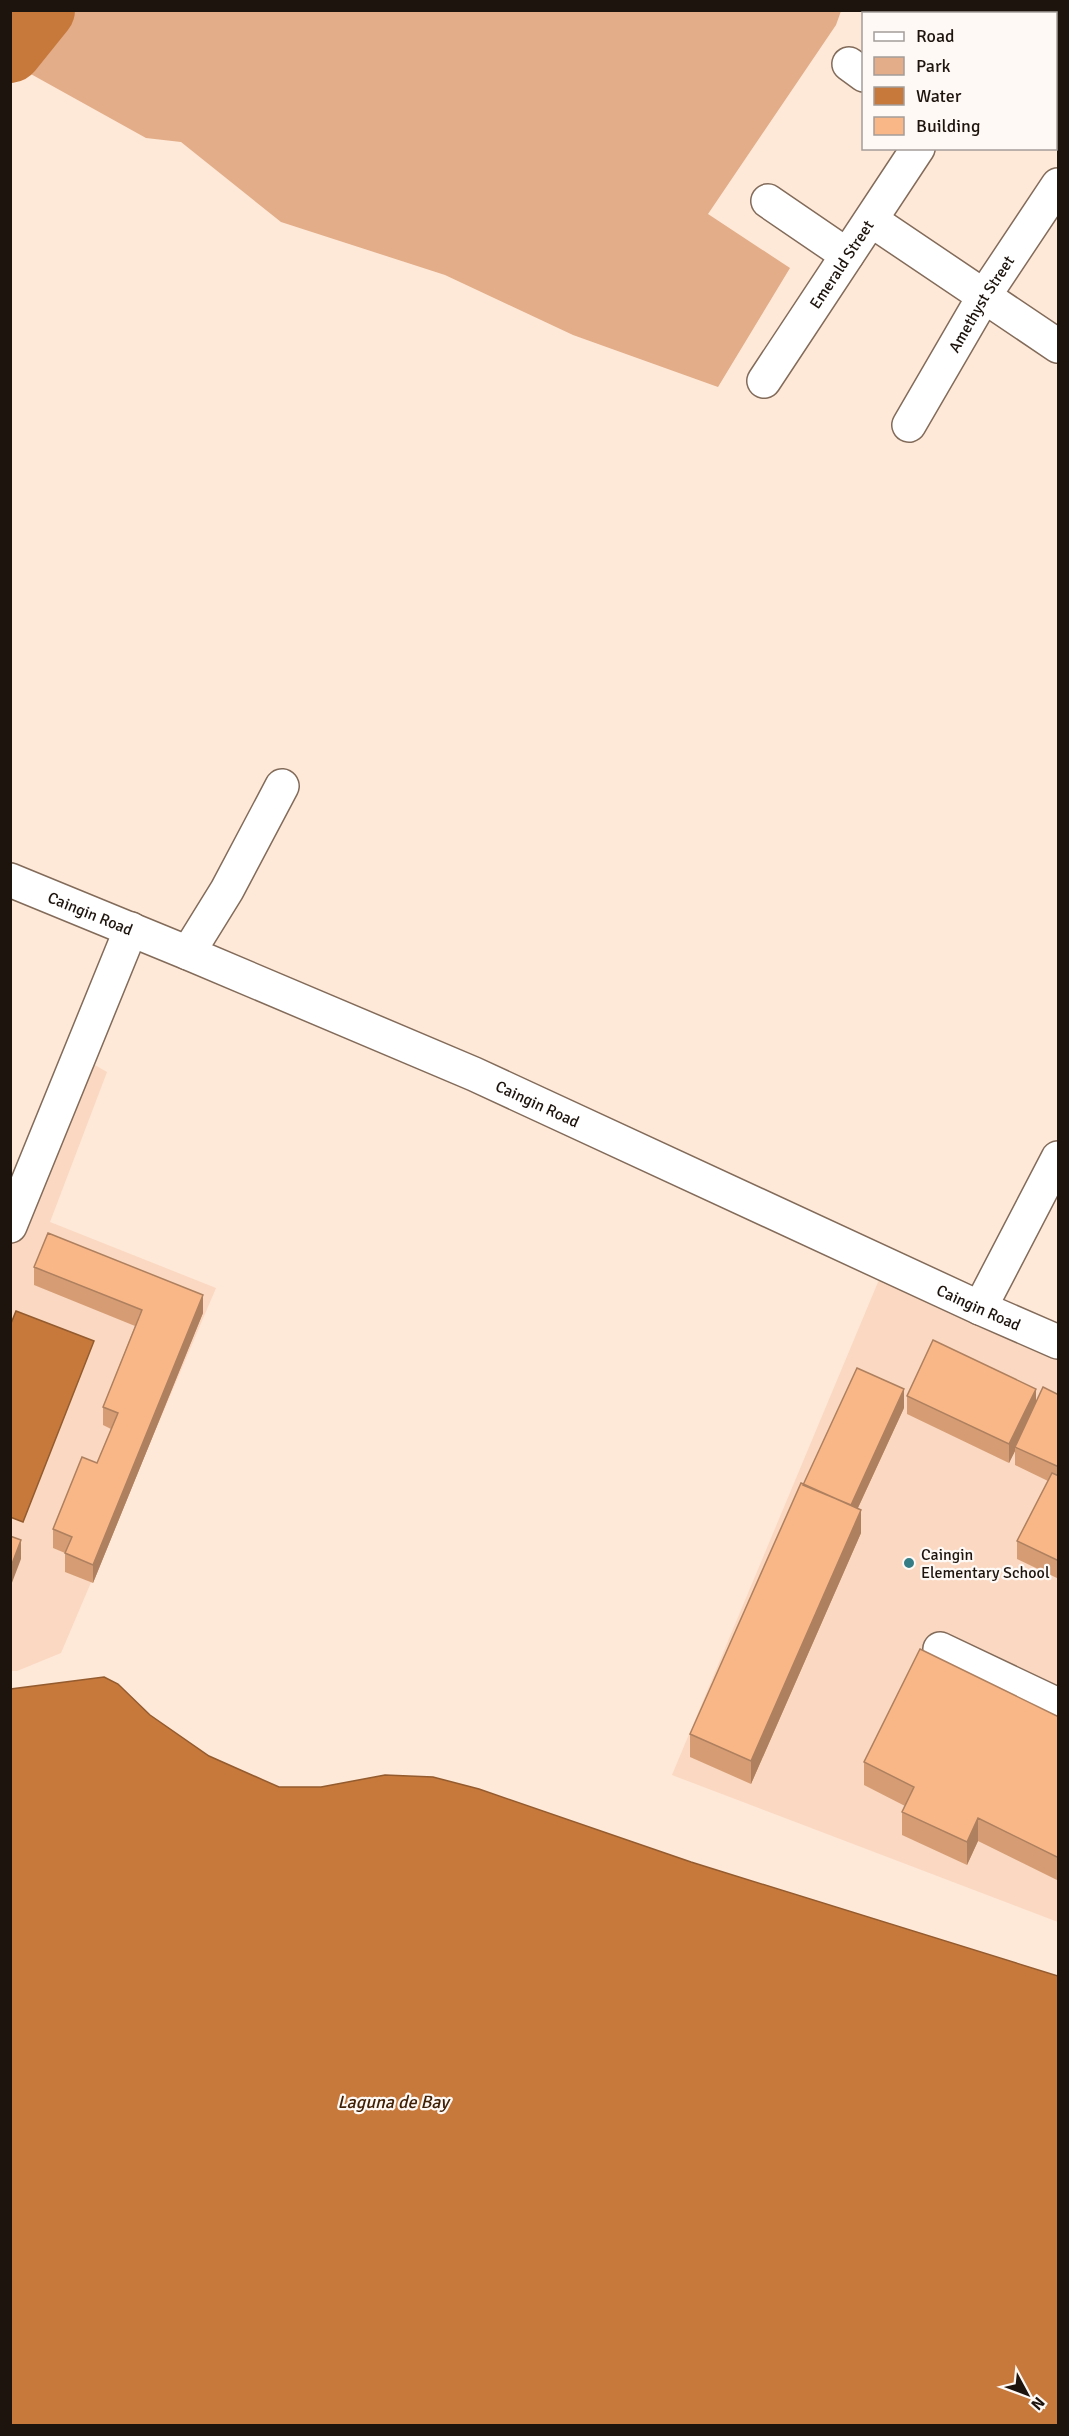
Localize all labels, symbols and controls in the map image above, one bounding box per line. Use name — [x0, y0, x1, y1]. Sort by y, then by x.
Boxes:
legend — [862, 12, 1057, 150]
text: Road — [916, 25, 955, 47]
text: Park — [916, 55, 951, 77]
text: Water — [916, 85, 962, 107]
text: Building — [916, 115, 980, 137]
street label: Emerald Street — [806, 216, 879, 313]
street label: Amethyst Street — [944, 252, 1019, 356]
street label: Caingin Road — [45, 888, 136, 940]
street label: Caingin Road — [492, 1076, 582, 1132]
street label: Caingin Road — [933, 1280, 1024, 1336]
place label: Caingin Elementary School — [921, 1545, 1050, 1583]
marker: Caingin Elementary School — [902, 1556, 916, 1570]
water label: Laguna de Bay — [337, 2091, 451, 2113]
north arrow — [997, 2364, 1057, 2424]
text: N — [1026, 2392, 1049, 2414]

